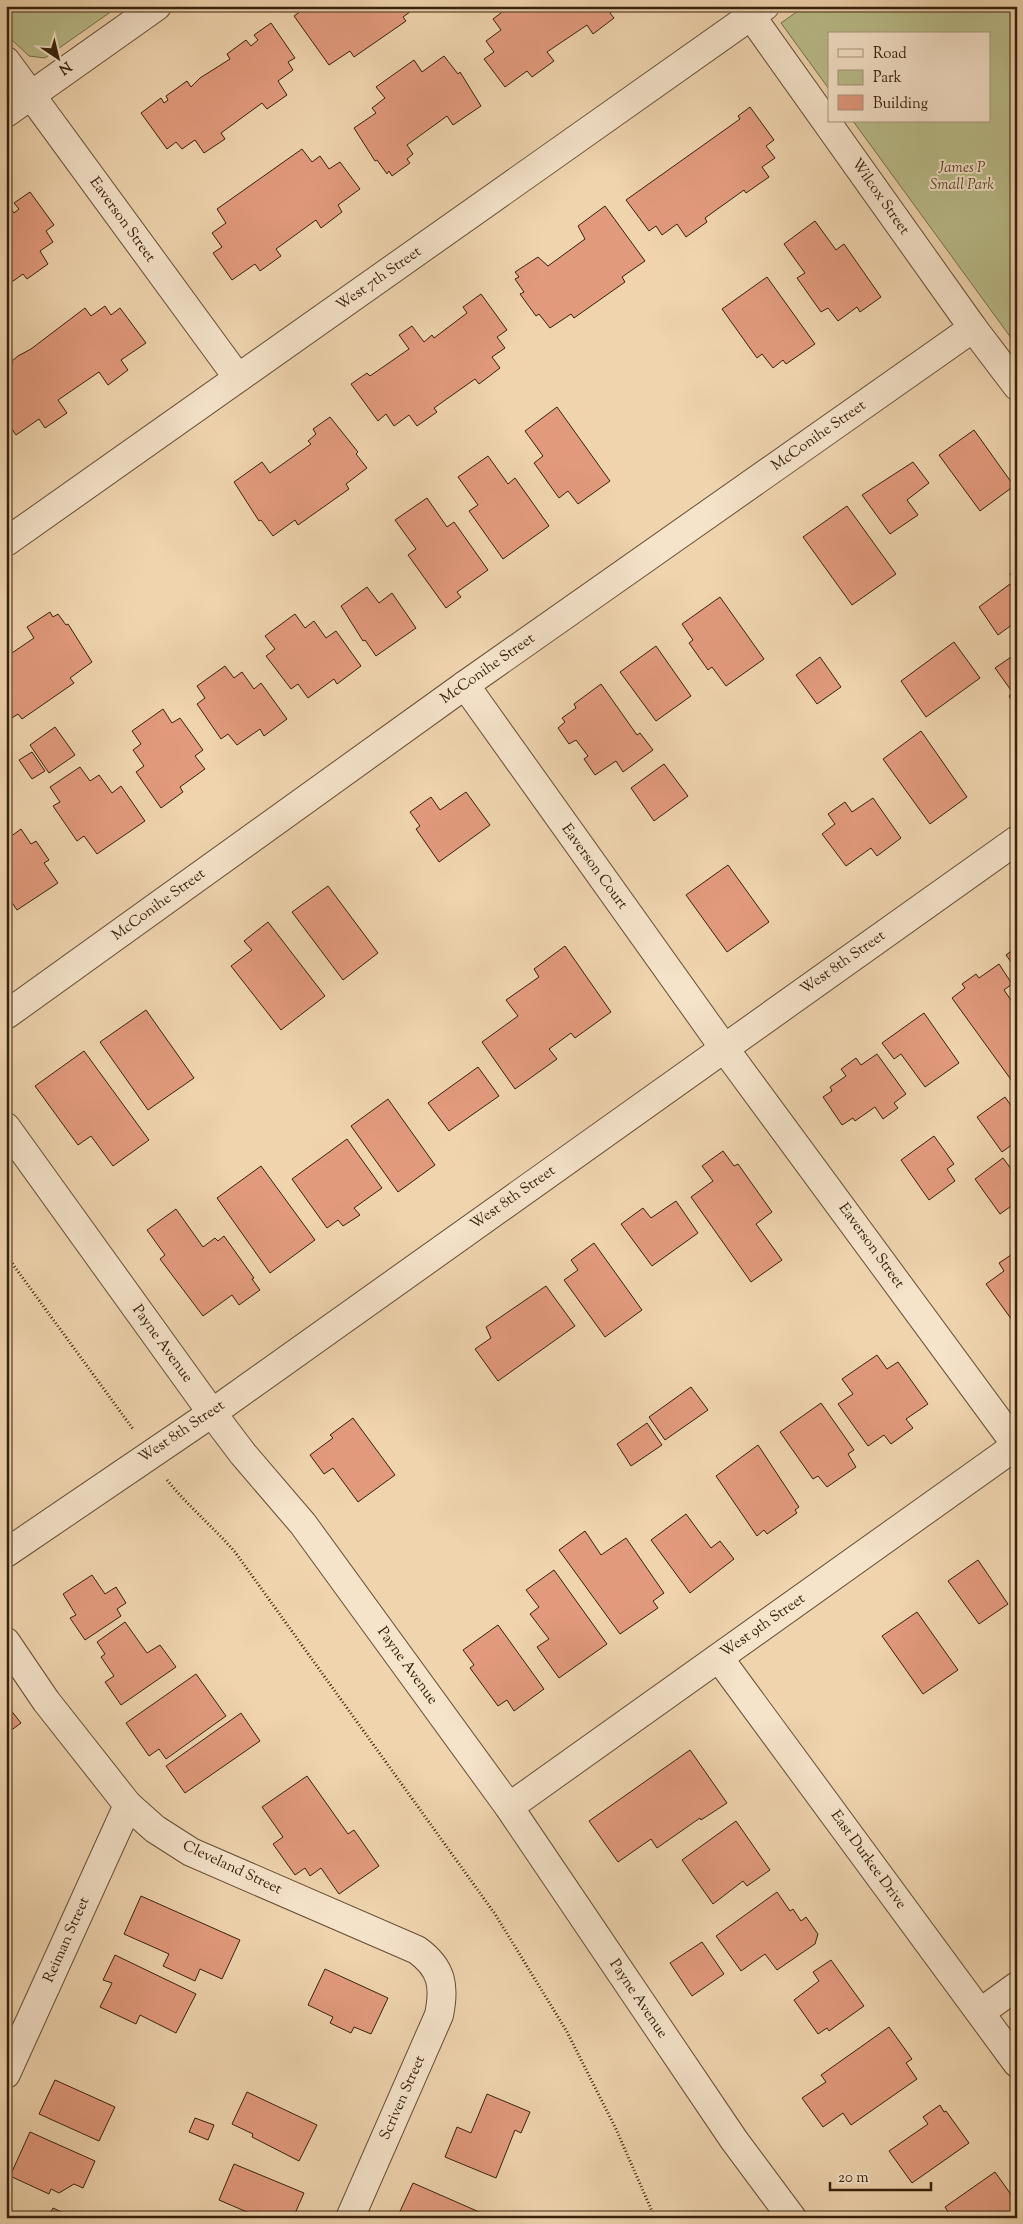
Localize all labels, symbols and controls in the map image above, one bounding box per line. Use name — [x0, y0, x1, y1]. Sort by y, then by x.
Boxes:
north arrow — [32, 32, 82, 82]
legend — [828, 32, 990, 122]
text: Road — [873, 44, 907, 65]
text: N — [54, 56, 75, 78]
text: Park — [873, 68, 902, 89]
text: Building — [873, 94, 928, 115]
street label: Wilcox Street — [846, 154, 914, 240]
park label: James P Small Park — [930, 158, 994, 196]
street label: Eaverson Street — [84, 173, 160, 267]
street label: West 7th Street — [332, 242, 426, 316]
street label: McConihe Street — [768, 396, 870, 476]
street label: McConihe Street — [437, 629, 539, 709]
street label: Eaverson Court — [556, 820, 632, 914]
street label: McConihe Street — [108, 864, 210, 946]
street label: West 8th Street — [796, 926, 890, 1000]
street label: West 8th Street — [466, 1161, 560, 1235]
street label: Eaverson Street — [833, 1199, 909, 1293]
street label: Payne Avenue — [127, 1301, 197, 1387]
street label: West 8th Street — [135, 1395, 229, 1469]
street label: West 9th Street — [716, 1589, 810, 1663]
street label: Payne Avenue — [372, 1623, 442, 1709]
street label: East Durkee Drive — [825, 1806, 911, 1914]
street label: Cleveland Street — [179, 1836, 285, 1900]
street label: Reiman Street — [39, 1894, 95, 1986]
street label: Payne Avenue — [604, 1955, 672, 2043]
street label: Scriven Street — [375, 2052, 431, 2144]
scale bar — [830, 2159, 932, 2191]
text: 20 m — [838, 2168, 869, 2189]

